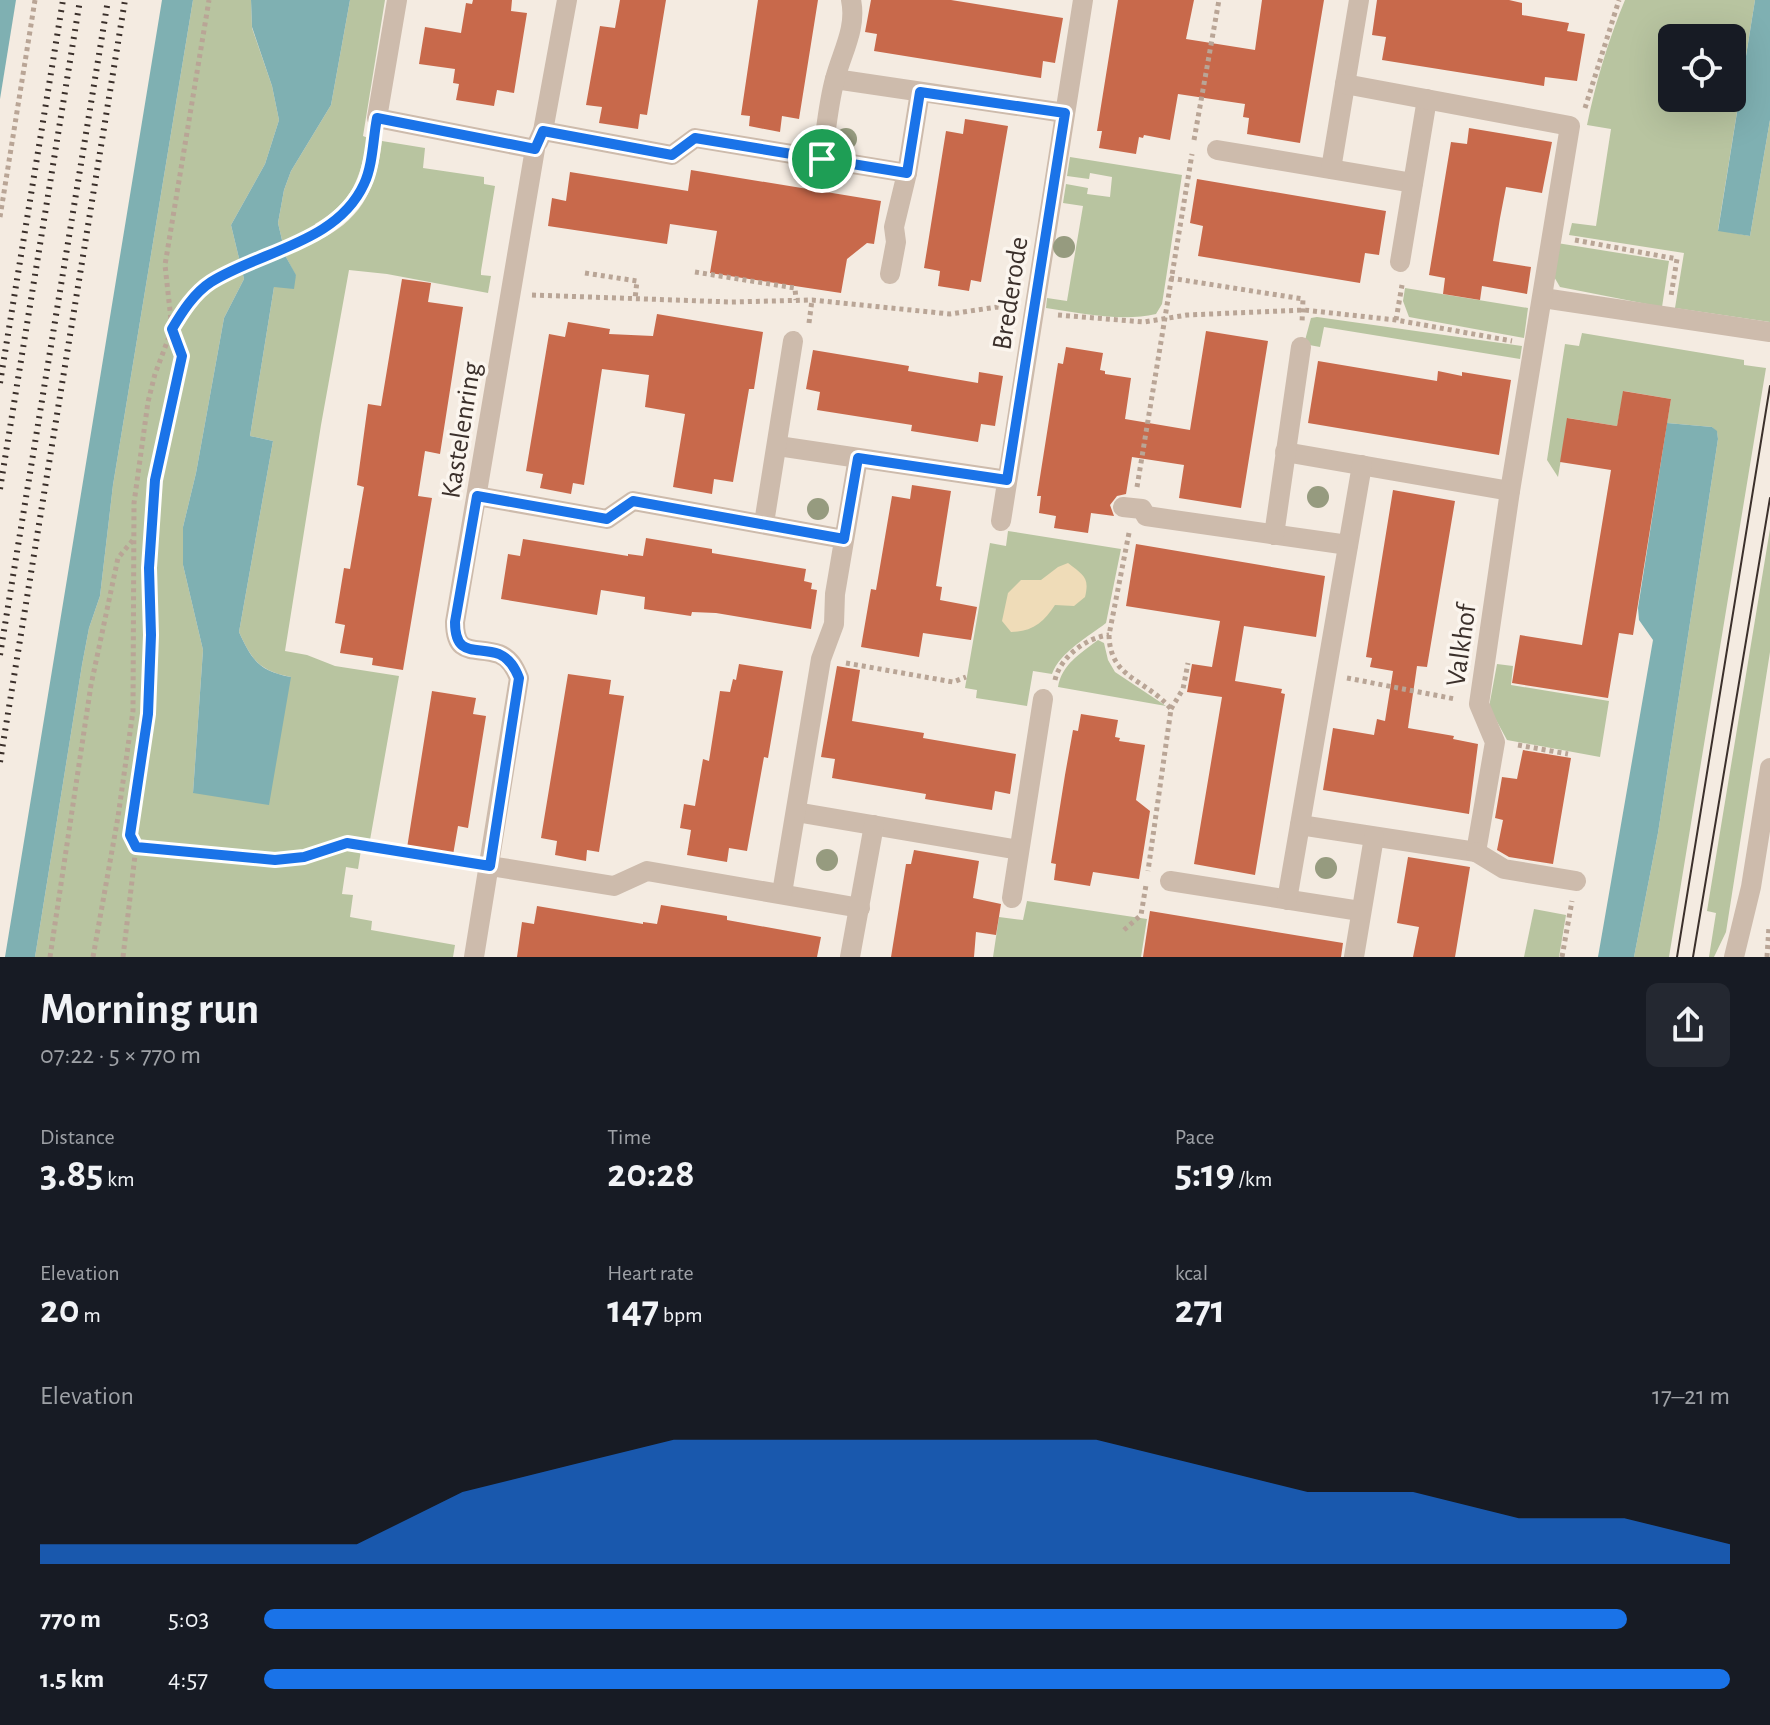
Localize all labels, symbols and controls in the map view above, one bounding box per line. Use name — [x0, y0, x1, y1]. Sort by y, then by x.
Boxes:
map controls — [1658, 24, 1746, 112]
button: locate — [1658, 24, 1746, 112]
pin — [788, 125, 856, 193]
icon: arrive — [800, 137, 844, 181]
street label: Brederode — [988, 235, 1034, 352]
street label: Kastelenring — [437, 360, 487, 500]
street label: Valkhof — [1442, 601, 1482, 688]
button: share — [1646, 983, 1730, 1067]
text: Morning run — [40, 988, 259, 1032]
text: 07:22 · 5 × 770 m — [40, 1042, 201, 1068]
text: Distance — [40, 1126, 115, 1148]
text: Time — [607, 1126, 651, 1148]
text: Pace — [1175, 1126, 1214, 1148]
text: 3.85 — [40, 1154, 103, 1194]
text: 20:28 — [607, 1154, 695, 1194]
text: 5:19 — [1175, 1154, 1235, 1194]
text: km — [103, 1168, 135, 1190]
text: /km — [1235, 1168, 1272, 1190]
text: Elevation — [40, 1262, 120, 1284]
text: Heart rate — [607, 1262, 694, 1284]
text: kcal — [1175, 1262, 1208, 1284]
text: 20 — [40, 1290, 80, 1330]
text: 147 — [607, 1290, 659, 1330]
text: 271 — [1175, 1290, 1225, 1330]
text: m — [80, 1304, 101, 1326]
text: bpm — [659, 1304, 703, 1326]
text: Elevation — [40, 1383, 134, 1409]
text: 17–21 m — [1652, 1383, 1730, 1409]
text: 770 m — [40, 1606, 101, 1632]
text: 5:03 — [168, 1606, 209, 1632]
text: 1.5 km — [40, 1666, 104, 1692]
text: 4:57 — [168, 1666, 208, 1692]

